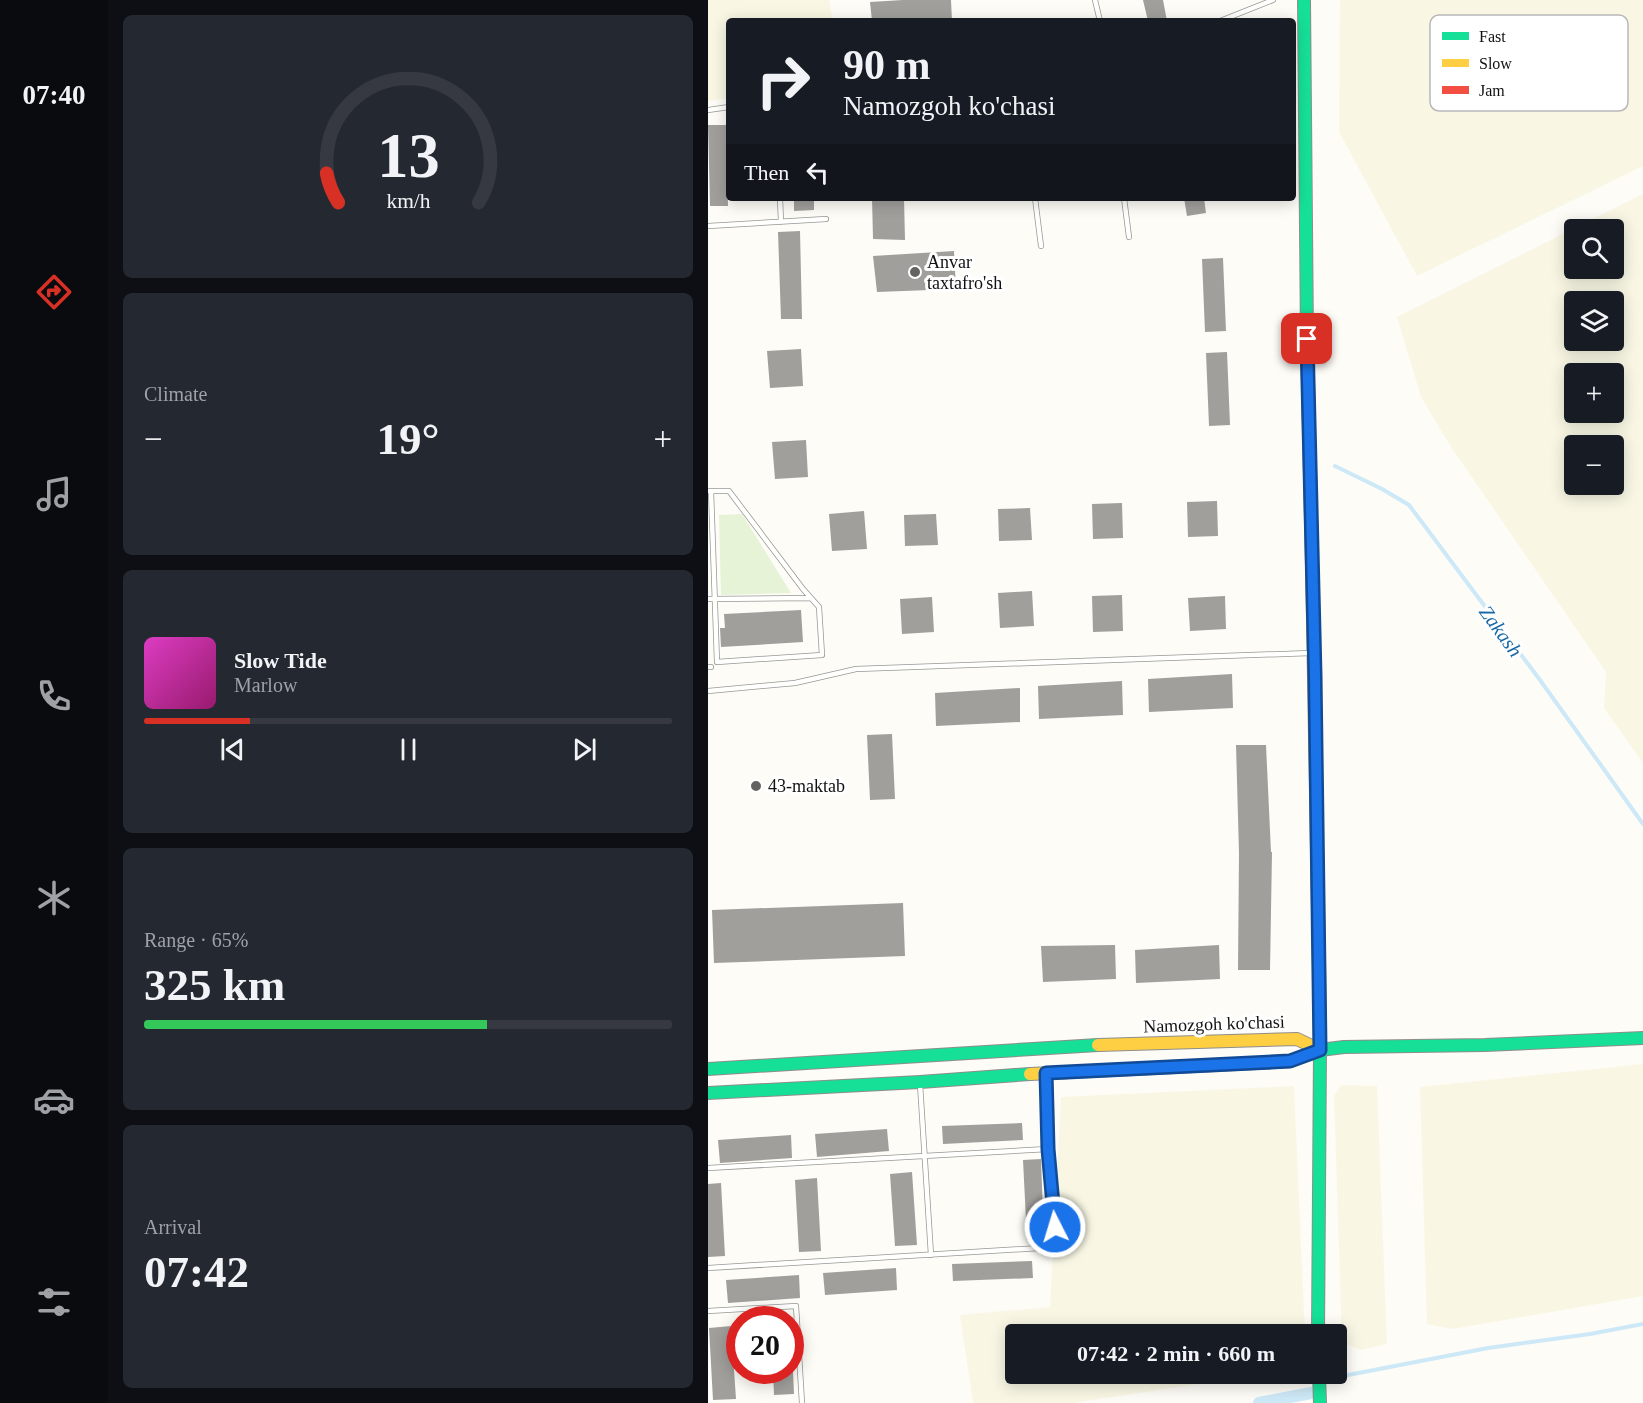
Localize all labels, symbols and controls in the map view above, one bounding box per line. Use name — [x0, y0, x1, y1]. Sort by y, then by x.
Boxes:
legend — [1430, 15, 1628, 111]
text: Fast — [1479, 28, 1506, 45]
icon: right — [744, 42, 822, 120]
text: 90 m — [843, 42, 931, 88]
text: Slow — [1479, 55, 1512, 72]
text: 07:40 — [23, 80, 86, 110]
text: Jam — [1479, 82, 1505, 99]
text: Namozgoh ko'chasi — [843, 91, 1056, 121]
text: 13 — [377, 121, 439, 190]
icon: left — [801, 156, 834, 189]
text: Then — [744, 160, 789, 185]
text: km/h — [386, 190, 430, 214]
map controls — [1564, 219, 1624, 495]
button: search — [1564, 219, 1624, 279]
place label: Anvar taxtafro'sh — [927, 252, 1002, 293]
marker: Anvar taxtafro'sh — [908, 265, 922, 279]
icon: directions — [33, 271, 75, 313]
button: layers — [1564, 291, 1624, 351]
pin — [1281, 313, 1332, 364]
icon: arrive — [1290, 322, 1323, 355]
button: + — [1564, 363, 1624, 423]
text: Climate — [144, 383, 207, 405]
text: 19° — [377, 414, 440, 464]
text: − — [144, 421, 163, 457]
text: + — [653, 421, 672, 457]
button: − — [1564, 435, 1624, 495]
icon: music — [33, 473, 75, 515]
water label: Zakash — [1475, 601, 1527, 661]
text: Slow Tide — [234, 648, 327, 673]
text: Marlow — [234, 674, 297, 696]
icon: phone — [33, 675, 75, 717]
icon: previous — [216, 733, 249, 766]
icon: pause — [392, 733, 425, 766]
icon: next — [568, 733, 601, 766]
place label: 43-maktab — [768, 776, 845, 796]
marker: 43-maktab — [749, 779, 763, 793]
icon: climate — [33, 877, 75, 919]
text: Range · 65% — [144, 929, 248, 951]
text: 325 km — [144, 960, 285, 1010]
street label: Namozgoh ko'chasi — [1143, 1012, 1285, 1036]
icon: car — [33, 1079, 75, 1121]
position arrow — [1023, 1195, 1087, 1259]
text: Arrival — [144, 1216, 202, 1238]
text: 07:42 — [144, 1247, 249, 1297]
icon: filters — [33, 1281, 75, 1323]
speed limit sign: 20 — [726, 1306, 804, 1384]
text: 07:42 · 2 min · 660 m — [1077, 1341, 1275, 1366]

